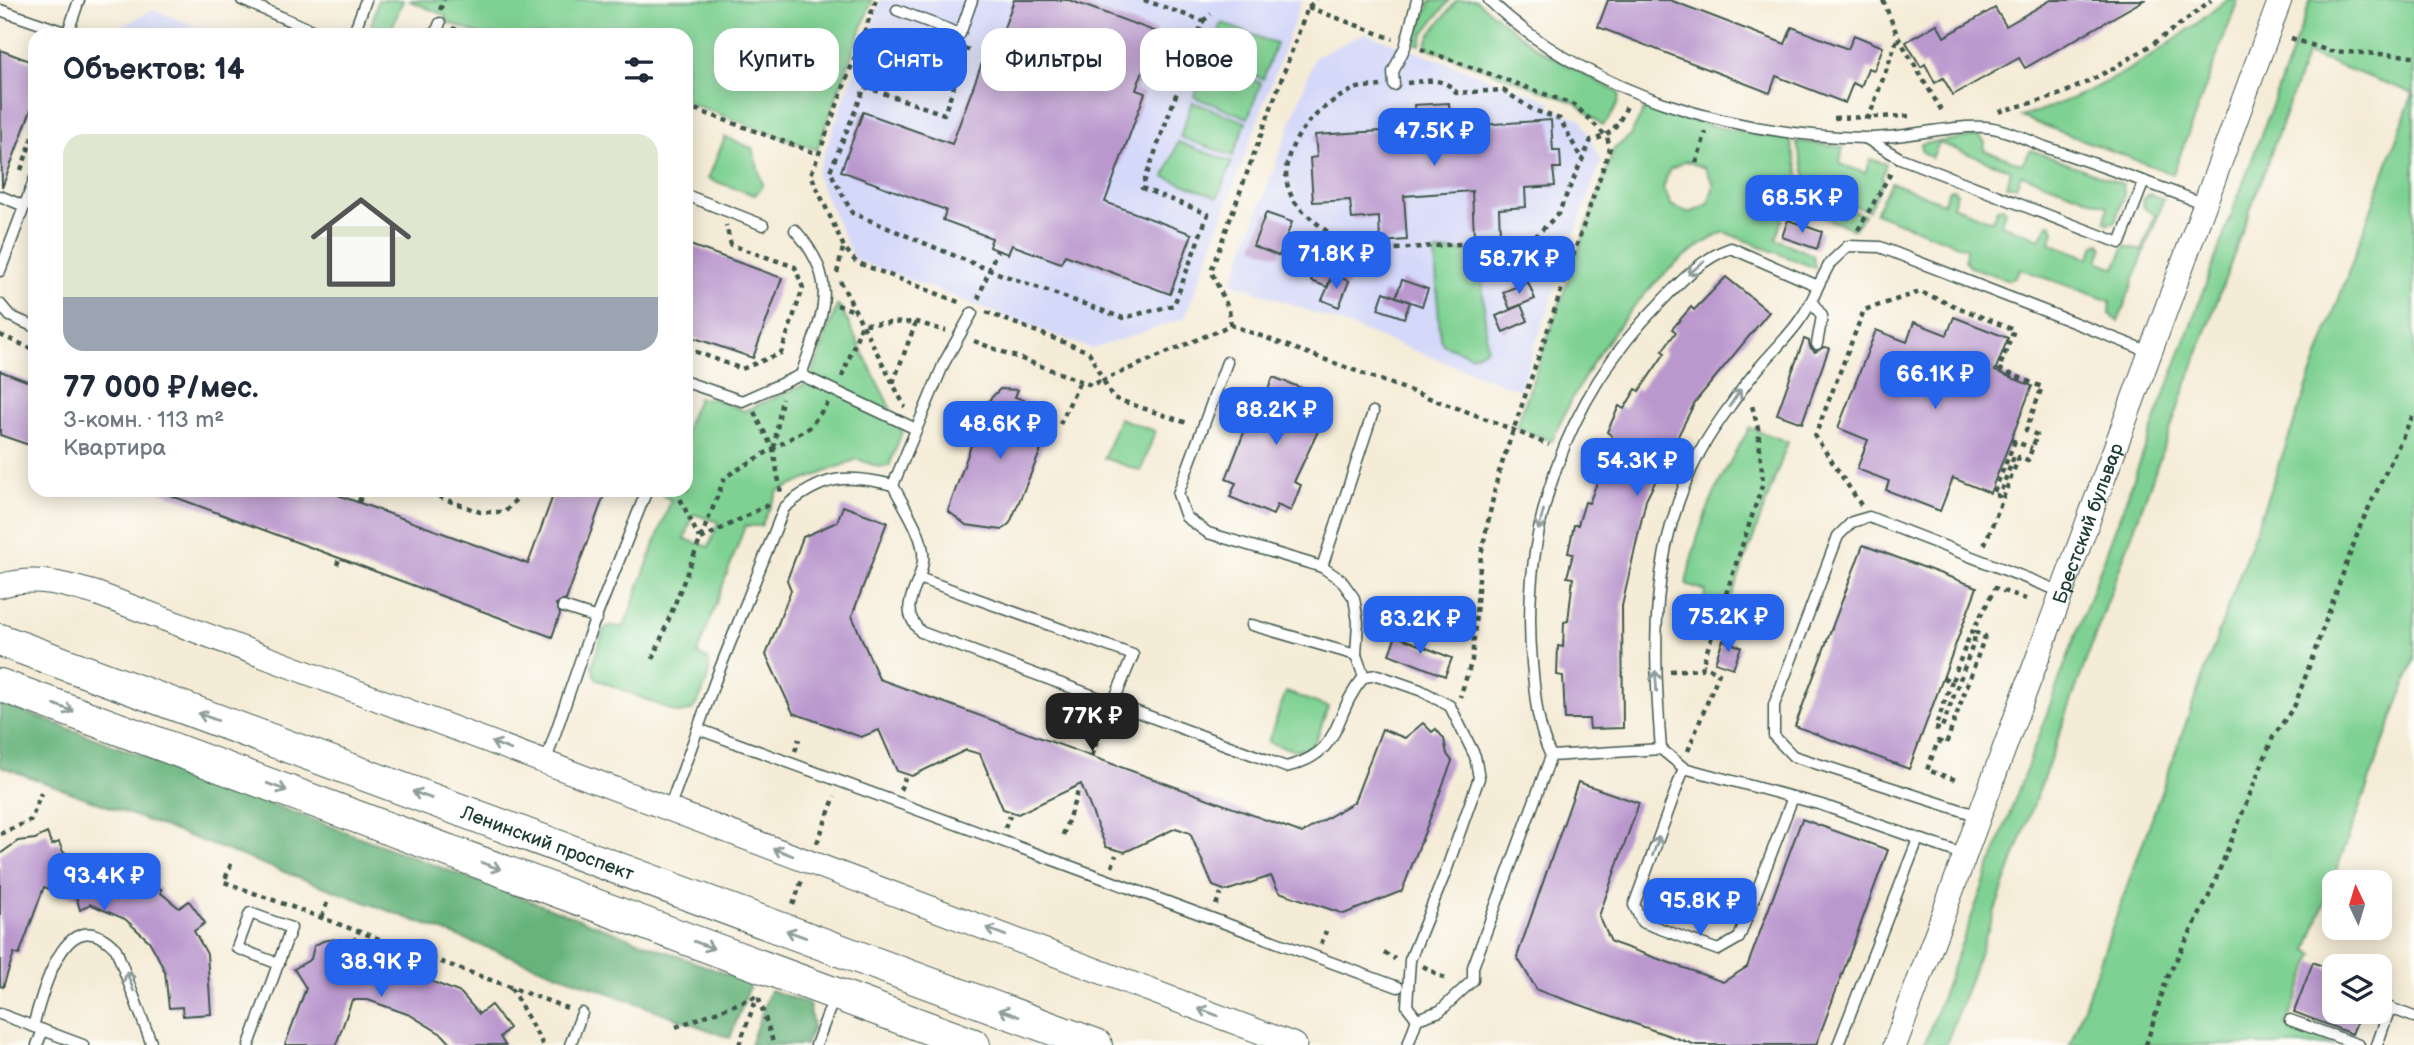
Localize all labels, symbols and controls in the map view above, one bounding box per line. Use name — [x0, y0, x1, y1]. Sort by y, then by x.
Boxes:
chip: Купить — [714, 28, 839, 91]
chip: Снять — [853, 28, 967, 91]
chip: Фильтры — [981, 28, 1126, 91]
chip: Новое — [1140, 28, 1257, 91]
icon: filters — [620, 51, 658, 89]
text: Объектов: 14 — [63, 52, 245, 88]
pin: 47.5K ₽ — [1369, 108, 1499, 168]
text: 47.5K ₽ — [1394, 117, 1474, 145]
pin: 68.5K ₽ — [1737, 176, 1867, 235]
icon: home — [298, 179, 424, 305]
text: 68.5K ₽ — [1761, 184, 1843, 212]
pin: 71.8K ₽ — [1271, 232, 1401, 291]
pin: 58.7K ₽ — [1454, 236, 1584, 296]
text: 71.8K ₽ — [1298, 240, 1374, 268]
text: 58.7K ₽ — [1479, 245, 1559, 273]
one-way arrow — [1688, 260, 1706, 276]
pin: 66.1K ₽ — [1870, 352, 2000, 411]
text: 66.1K ₽ — [1896, 360, 1974, 388]
text: 77 000 ₽/мес. — [63, 370, 259, 406]
pin: 88.2K ₽ — [1211, 388, 1341, 447]
one-way arrow — [1728, 389, 1743, 408]
text: 88.2K ₽ — [1235, 396, 1317, 424]
pin: 48.6K ₽ — [935, 402, 1065, 461]
text: 3-комн. · 113 m² — [63, 406, 224, 434]
text: 48.6K ₽ — [959, 410, 1041, 438]
text: Квартира — [63, 434, 166, 462]
pin: 54.3K ₽ — [1572, 438, 1702, 498]
street label: Брестский бульвар — [2049, 440, 2129, 607]
text: 54.3K ₽ — [1597, 447, 1677, 475]
one-way arrow — [1534, 508, 1547, 530]
pin: 75.2K ₽ — [1663, 594, 1793, 654]
pin: 83.2K ₽ — [1355, 596, 1485, 656]
text: 75.2K ₽ — [1688, 603, 1768, 631]
text: 83.2K ₽ — [1379, 605, 1461, 633]
one-way arrow — [1649, 671, 1662, 693]
pin: 77K ₽ — [1043, 694, 1141, 753]
text: 77K ₽ — [1062, 702, 1122, 730]
one-way arrow — [53, 703, 74, 716]
one-way arrow — [198, 709, 220, 722]
one-way arrow — [490, 739, 512, 752]
one-way arrow — [266, 782, 288, 795]
one-way arrow — [411, 788, 433, 801]
street label: Ленинский проспект — [457, 801, 637, 886]
one-way arrow — [1650, 836, 1663, 858]
one-way arrow — [772, 845, 794, 857]
pin: 93.4K ₽ — [39, 853, 169, 913]
one-way arrow — [479, 861, 501, 874]
text: 93.4K ₽ — [64, 862, 144, 890]
north arrow — [2322, 870, 2392, 940]
map controls — [2322, 870, 2392, 1024]
pin: 95.8K ₽ — [1635, 878, 1765, 938]
text: 95.8K ₽ — [1660, 887, 1740, 915]
one-way arrow — [985, 925, 1007, 937]
one-way arrow — [785, 927, 807, 939]
pin: 38.9K ₽ — [316, 940, 446, 999]
one-way arrow — [693, 940, 715, 952]
text: 38.9K ₽ — [340, 948, 422, 976]
button: layers — [2322, 954, 2392, 1024]
one-way arrow — [122, 970, 135, 992]
one-way arrow — [1198, 1005, 1220, 1018]
one-way arrow — [999, 1006, 1021, 1018]

